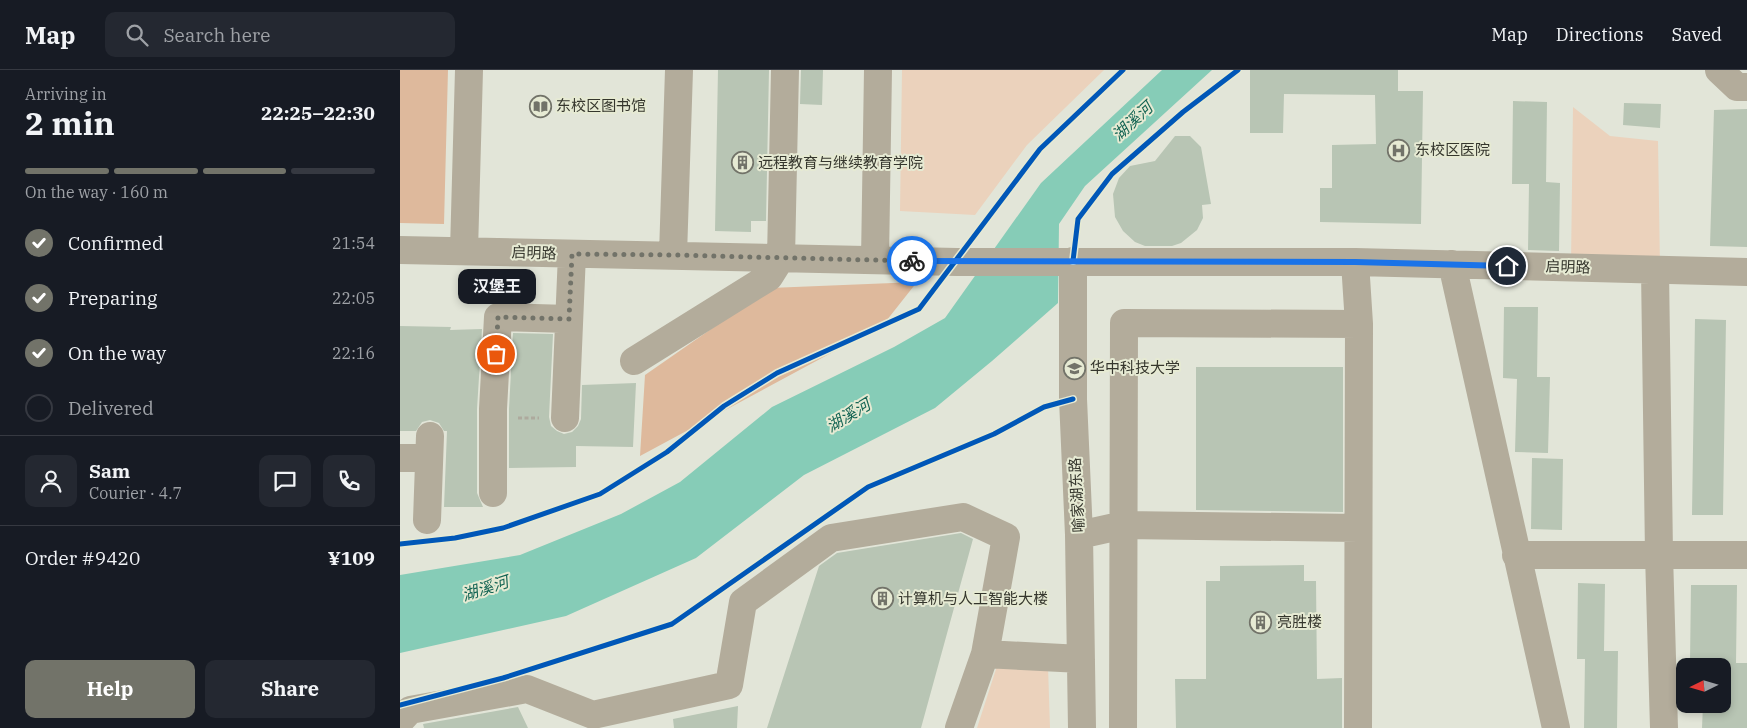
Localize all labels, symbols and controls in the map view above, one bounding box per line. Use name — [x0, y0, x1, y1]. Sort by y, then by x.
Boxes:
search box — [105, 12, 455, 57]
text: Map — [25, 19, 75, 51]
icon: search — [123, 21, 151, 49]
text: Search here — [163, 23, 270, 47]
text: Map — [1491, 23, 1528, 46]
text: Directions — [1556, 23, 1644, 46]
text: Saved — [1672, 23, 1722, 46]
text: Arriving in — [25, 84, 107, 104]
library icon: 东校区图书馆 — [528, 94, 552, 118]
water label: 湖溪河 — [1108, 95, 1159, 145]
place label: 东校区图书馆 — [556, 96, 646, 115]
text: 22:25–22:30 — [261, 101, 375, 125]
text: 2 min — [25, 102, 115, 144]
hospital icon: 东校区医院 — [1387, 138, 1411, 162]
place label: 东校区医院 — [1415, 140, 1490, 159]
building icon: 远程教育与继续教育学院 — [730, 151, 754, 175]
place label: 远程教育与继续教育学院 — [758, 153, 923, 172]
text: On the way · 160 m — [25, 182, 168, 202]
icon: check — [25, 229, 53, 257]
text: Confirmed — [68, 231, 163, 255]
text: 21:54 — [332, 233, 375, 253]
courier — [887, 236, 937, 286]
street label: 启明路 — [511, 242, 557, 263]
pin — [1486, 245, 1528, 287]
icon: bike — [898, 247, 926, 275]
icon: home — [1493, 252, 1521, 280]
street label: 启明路 — [1545, 256, 1591, 277]
callout: 汉堡王 — [457, 269, 535, 304]
text: 汉堡王 — [473, 276, 521, 296]
icon: check — [25, 284, 53, 312]
text: Preparing — [68, 286, 157, 310]
text: 22:05 — [332, 288, 375, 308]
pin — [475, 333, 517, 375]
icon: check — [25, 339, 53, 367]
icon: bag — [482, 340, 510, 368]
text: On the way — [68, 341, 166, 365]
text: 22:16 — [332, 343, 375, 363]
school or university icon: 华中科技大学 — [1062, 356, 1086, 380]
place label: 华中科技大学 — [1090, 358, 1180, 377]
water label: 湖溪河 — [822, 393, 876, 436]
text: Delivered — [68, 396, 154, 420]
button: person — [25, 455, 77, 507]
button: chat — [259, 455, 311, 507]
button: phone — [323, 455, 375, 507]
street label: 喻家湖东路 — [1065, 457, 1088, 533]
text: Sam — [89, 459, 130, 483]
text: Courier · 4.7 — [89, 483, 182, 503]
text: Order #9420 — [25, 546, 140, 570]
text: ¥109 — [328, 546, 375, 570]
water label: 湖溪河 — [459, 570, 514, 605]
building icon: 计算机与人工智能大楼 — [870, 587, 894, 611]
place label: 计算机与人工智能大楼 — [898, 589, 1048, 608]
building icon: 亮胜楼 — [1249, 610, 1273, 634]
place label: 亮胜楼 — [1277, 612, 1322, 631]
north arrow — [1676, 658, 1731, 712]
map controls — [1676, 658, 1731, 713]
button: Help — [25, 660, 195, 718]
button: Share — [205, 660, 375, 718]

